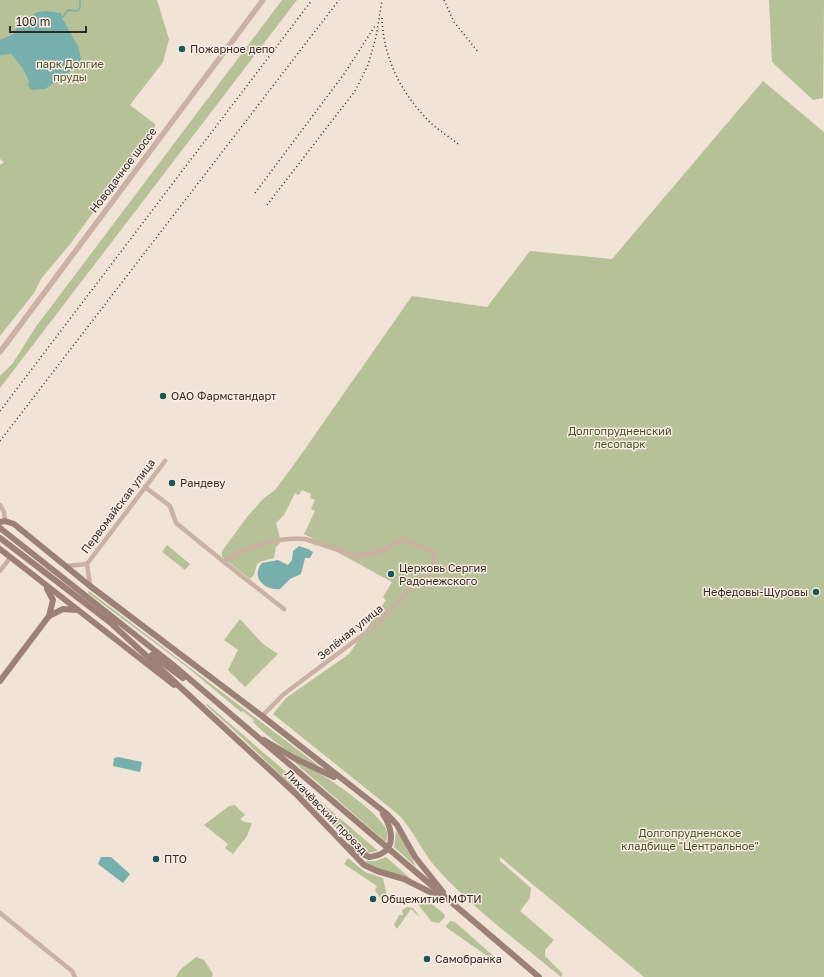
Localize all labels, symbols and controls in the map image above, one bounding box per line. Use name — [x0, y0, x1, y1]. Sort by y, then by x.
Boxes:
scale bar — [10, 8, 86, 34]
text: 100 m — [16, 14, 50, 29]
place label: Пожарное депо — [190, 42, 275, 55]
marker: Пожарное депо — [177, 44, 187, 54]
park label: парк Долгие пруды — [36, 57, 104, 83]
street label: Новодачное шоссе — [86, 125, 159, 215]
place label: ОАО Фармстандарт — [171, 389, 277, 402]
marker: ОАО Фармстандарт — [158, 391, 168, 401]
park label: Долгопрудненский лесопарк — [568, 424, 672, 450]
street label: Первомайская улица — [78, 456, 157, 555]
place label: Рандеву — [180, 476, 225, 489]
marker: Рандеву — [167, 478, 177, 488]
place label: Церковь Сергия Радонежского — [399, 561, 487, 587]
marker: Церковь Сергия Радонежского — [386, 569, 396, 579]
place label: Нефедовы-Щуровы — [703, 585, 808, 598]
marker: Нефедовы-Щуровы — [811, 587, 821, 597]
street label: Зелёная улица — [314, 601, 385, 662]
street label: Лихачёвский проезд — [283, 767, 370, 857]
park label: Долгопрудненское кладбище "Центральное" — [621, 826, 759, 852]
place label: ПТО — [164, 852, 187, 865]
marker: ПТО — [151, 854, 161, 864]
place label: Общежитие МФТИ — [381, 892, 482, 905]
marker: Общежитие МФТИ — [368, 894, 378, 904]
place label: Самобранка — [435, 952, 502, 965]
marker: Самобранка — [422, 954, 432, 964]

